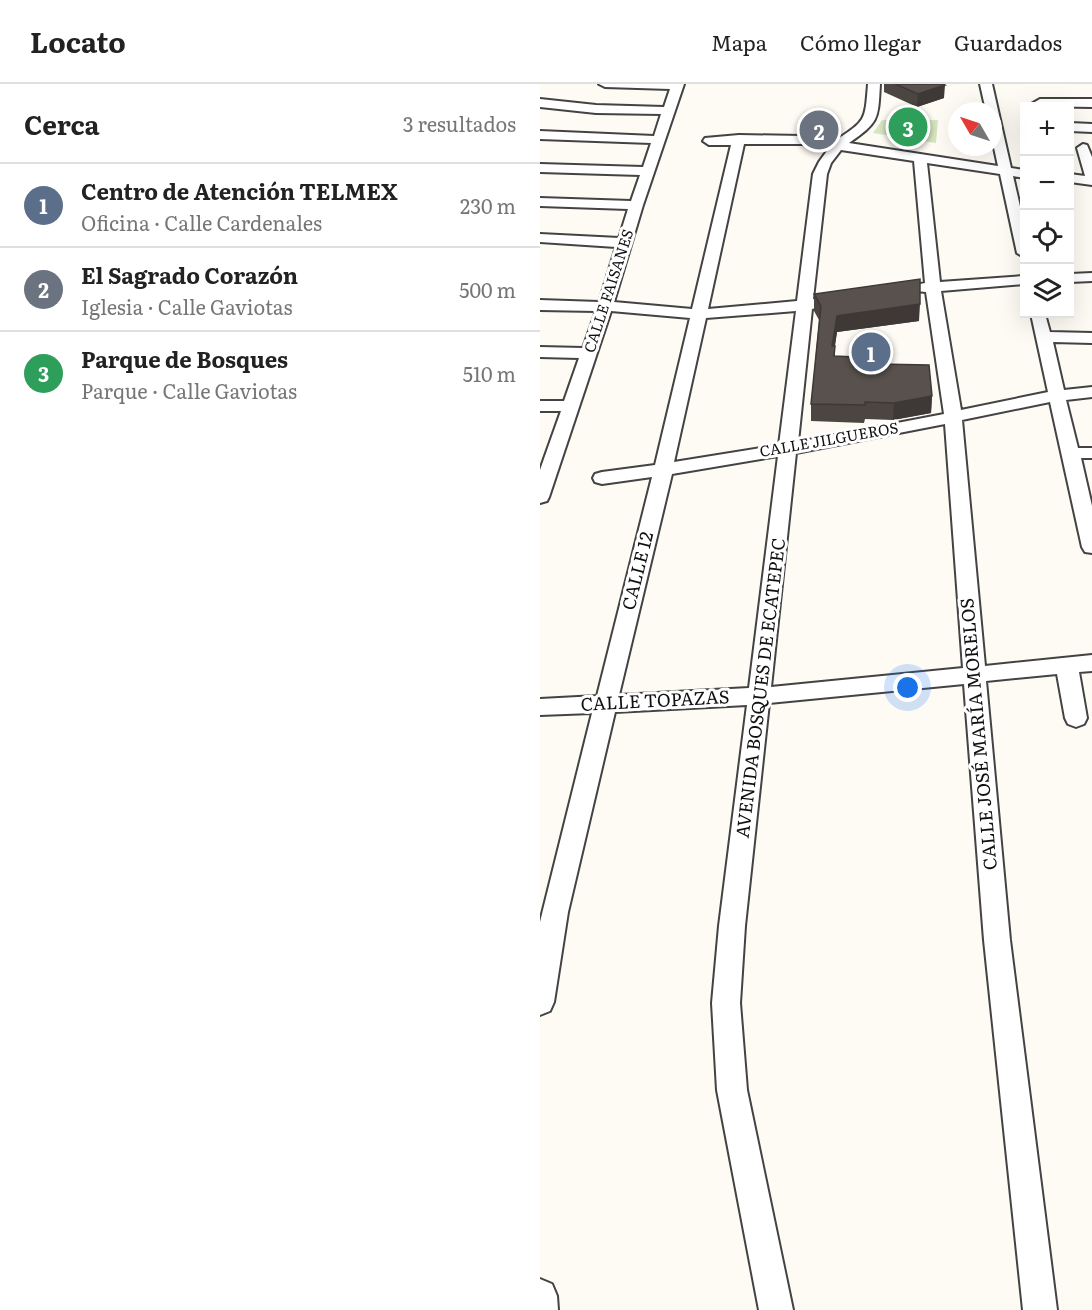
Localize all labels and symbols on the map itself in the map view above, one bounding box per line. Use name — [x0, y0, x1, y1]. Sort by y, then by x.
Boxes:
north arrow — [948, 102, 1002, 156]
pin: 3 — [888, 104, 928, 150]
pin: 2 — [800, 108, 838, 152]
street label: CALLE FAISANES — [577, 226, 638, 355]
pin: 1 — [852, 330, 890, 374]
street label: CALLE JILGUEROS — [758, 415, 900, 462]
street label: CALLE 12 — [614, 529, 659, 613]
street label: AVENIDA BOSQUES DE ECATEPEC — [728, 536, 791, 839]
street label: CALLE JOSÉ MARÍA MORELOS — [952, 597, 1003, 871]
your location — [893, 673, 922, 702]
street label: CALLE TOPAZAS — [580, 682, 730, 717]

